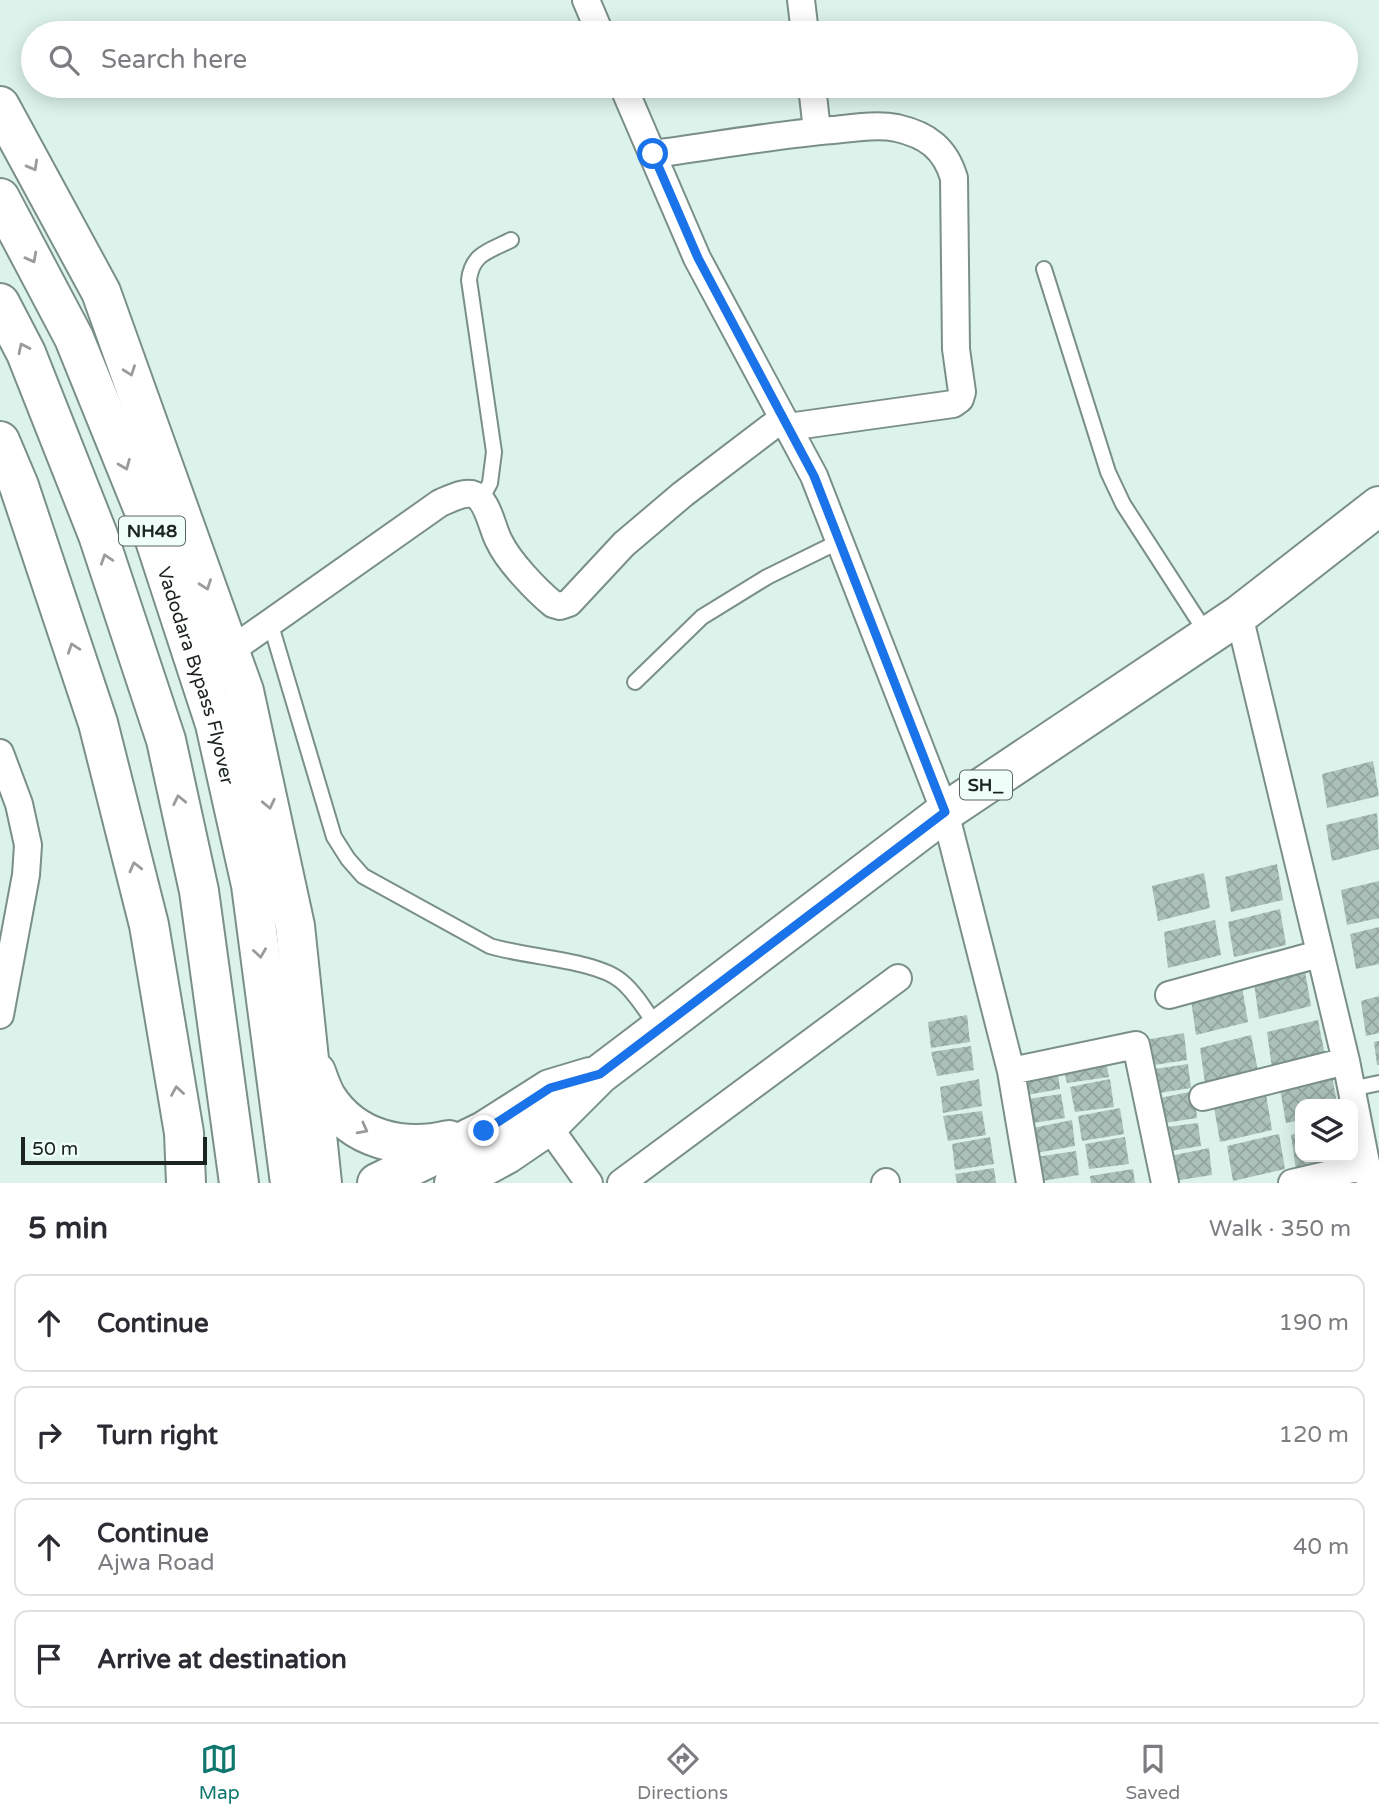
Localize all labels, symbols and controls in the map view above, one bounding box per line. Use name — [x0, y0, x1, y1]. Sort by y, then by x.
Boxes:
search box — [21, 21, 1358, 98]
icon: search — [45, 41, 83, 79]
text: Search here — [101, 44, 247, 75]
route start — [637, 138, 668, 169]
one-way arrow — [24, 159, 38, 171]
one-way arrow — [24, 251, 37, 263]
one-way arrow — [17, 343, 31, 355]
one-way arrow — [121, 365, 135, 377]
one-way arrow — [117, 458, 131, 470]
road number: NH48 — [119, 516, 185, 546]
one-way arrow — [100, 553, 114, 566]
street label: Vadodara Bypass Flyover — [152, 564, 238, 788]
one-way arrow — [198, 579, 212, 591]
one-way arrow — [67, 643, 82, 655]
road number: SH_ — [960, 770, 1012, 800]
one-way arrow — [173, 794, 188, 806]
one-way arrow — [260, 798, 275, 810]
one-way arrow — [129, 862, 143, 874]
one-way arrow — [252, 947, 267, 958]
one-way arrow — [170, 1085, 185, 1097]
map controls — [1295, 1099, 1358, 1162]
button: layers — [1295, 1099, 1358, 1162]
route end — [468, 1115, 499, 1146]
one-way arrow — [355, 1121, 368, 1135]
scale bar — [21, 1134, 206, 1166]
text: 50 m — [32, 1138, 78, 1160]
text: 5 min — [28, 1210, 108, 1247]
text: Walk · 350 m — [1209, 1215, 1351, 1243]
icon: ahead — [30, 1304, 68, 1342]
text: Continue — [97, 1308, 209, 1339]
text: 190 m — [1279, 1309, 1349, 1337]
icon: right — [30, 1416, 68, 1454]
text: Turn right — [97, 1420, 218, 1451]
text: 120 m — [1279, 1421, 1349, 1449]
text: Continue — [97, 1518, 209, 1549]
icon: ahead — [30, 1528, 68, 1566]
text: 40 m — [1293, 1533, 1349, 1561]
text: Ajwa Road — [97, 1549, 215, 1577]
icon: arrive — [30, 1640, 68, 1678]
text: Arrive at destination — [97, 1644, 347, 1675]
tab: Map — [199, 1740, 240, 1804]
tab: Directions — [637, 1740, 728, 1804]
tab: Saved — [1125, 1740, 1180, 1804]

